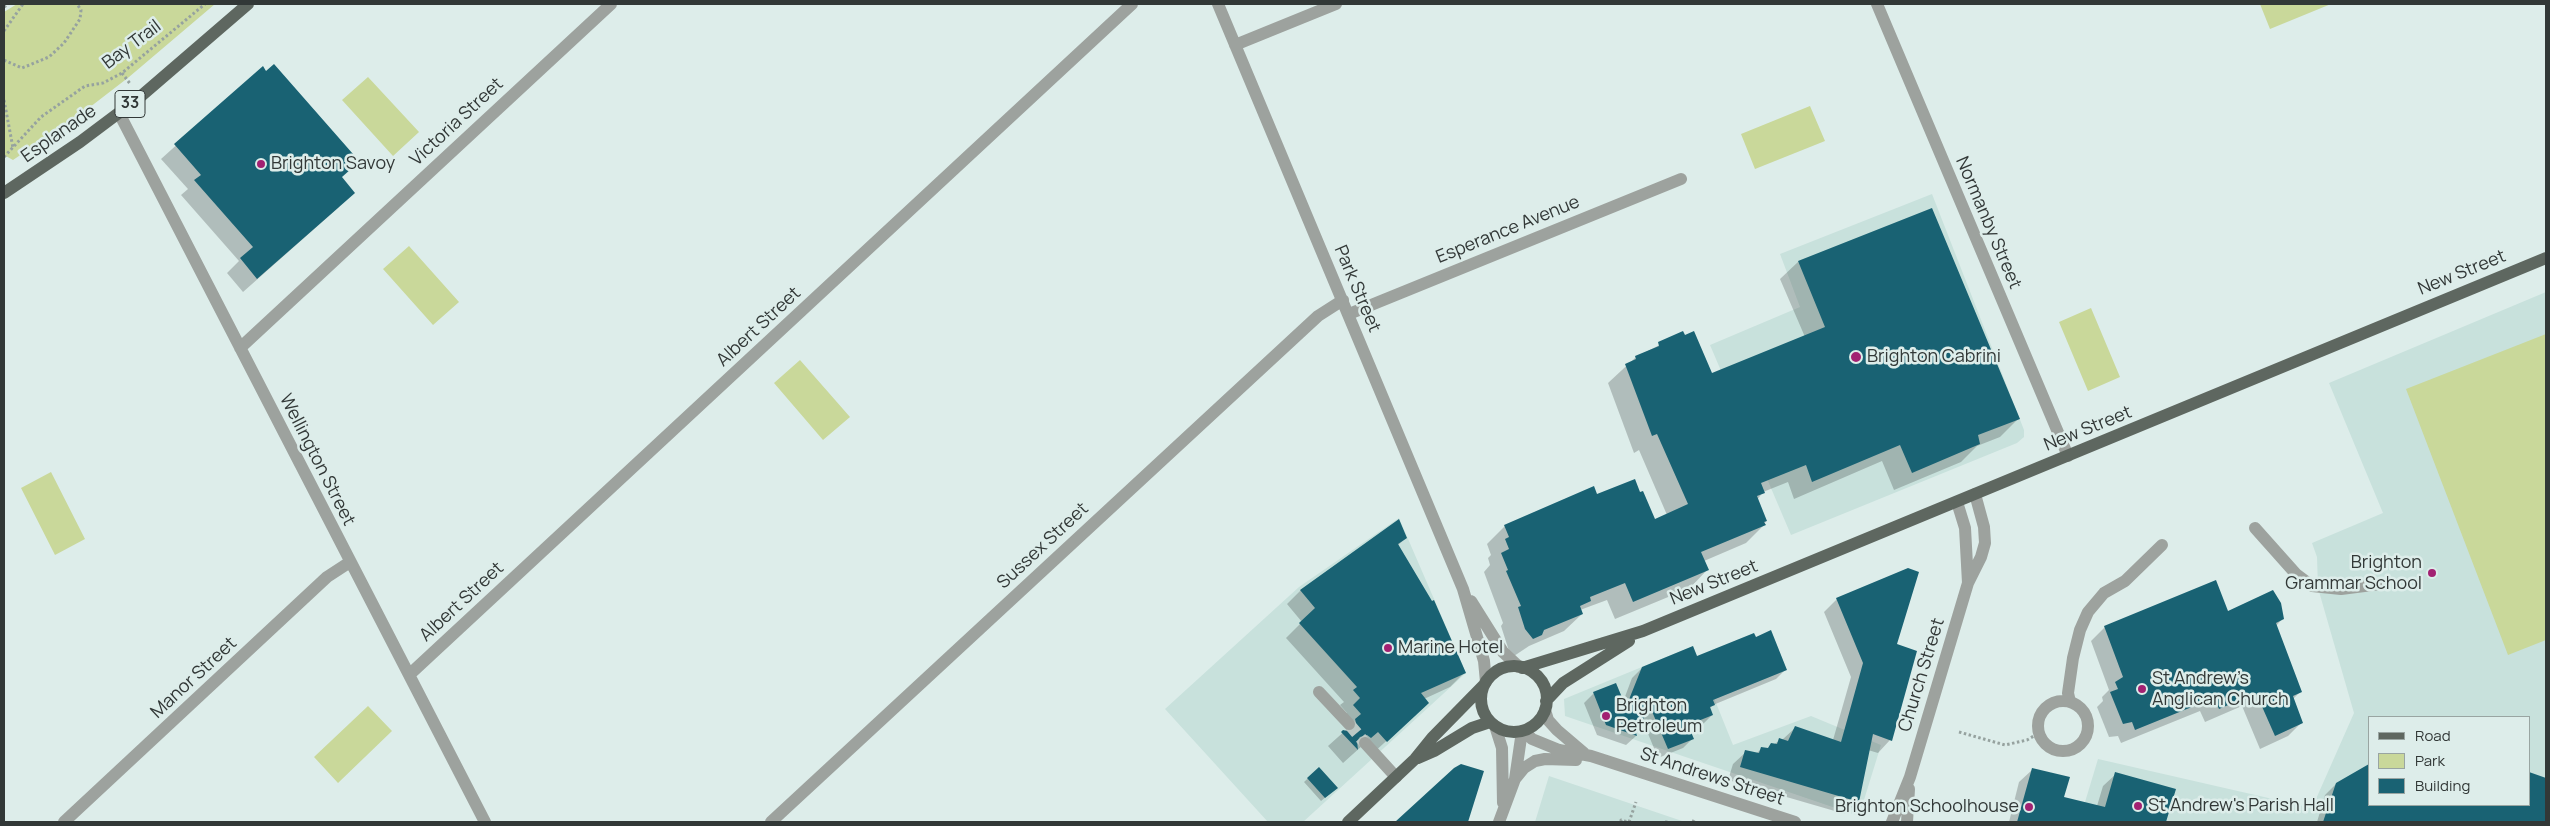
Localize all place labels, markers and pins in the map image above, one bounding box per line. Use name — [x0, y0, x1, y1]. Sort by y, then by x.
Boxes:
place label: Brighton Savoy — [271, 153, 395, 175]
marker: Brighton Savoy — [255, 158, 267, 170]
place label: Brighton Cabrini — [1867, 346, 2001, 368]
marker: Brighton Cabrini — [1849, 350, 1863, 364]
place label: Brighton Grammar School — [2285, 552, 2422, 594]
marker: Brighton Grammar School — [2426, 567, 2438, 579]
place label: Marine Hotel — [1398, 637, 1503, 659]
marker: Marine Hotel — [1382, 642, 1394, 654]
place label: St Andrew’s Anglican Church — [2152, 668, 2289, 711]
marker: St Andrew’s Anglican Church — [2136, 683, 2148, 695]
place label: Brighton Petroleum — [1616, 695, 1702, 738]
marker: Brighton Petroleum — [1600, 710, 1612, 722]
place label: St Andrew's Parish Hall — [2148, 795, 2334, 817]
place label: Brighton Schoolhouse — [1835, 796, 2019, 818]
marker: St Andrew's Parish Hall — [2132, 800, 2144, 812]
marker: Brighton Schoolhouse — [2023, 801, 2035, 813]

